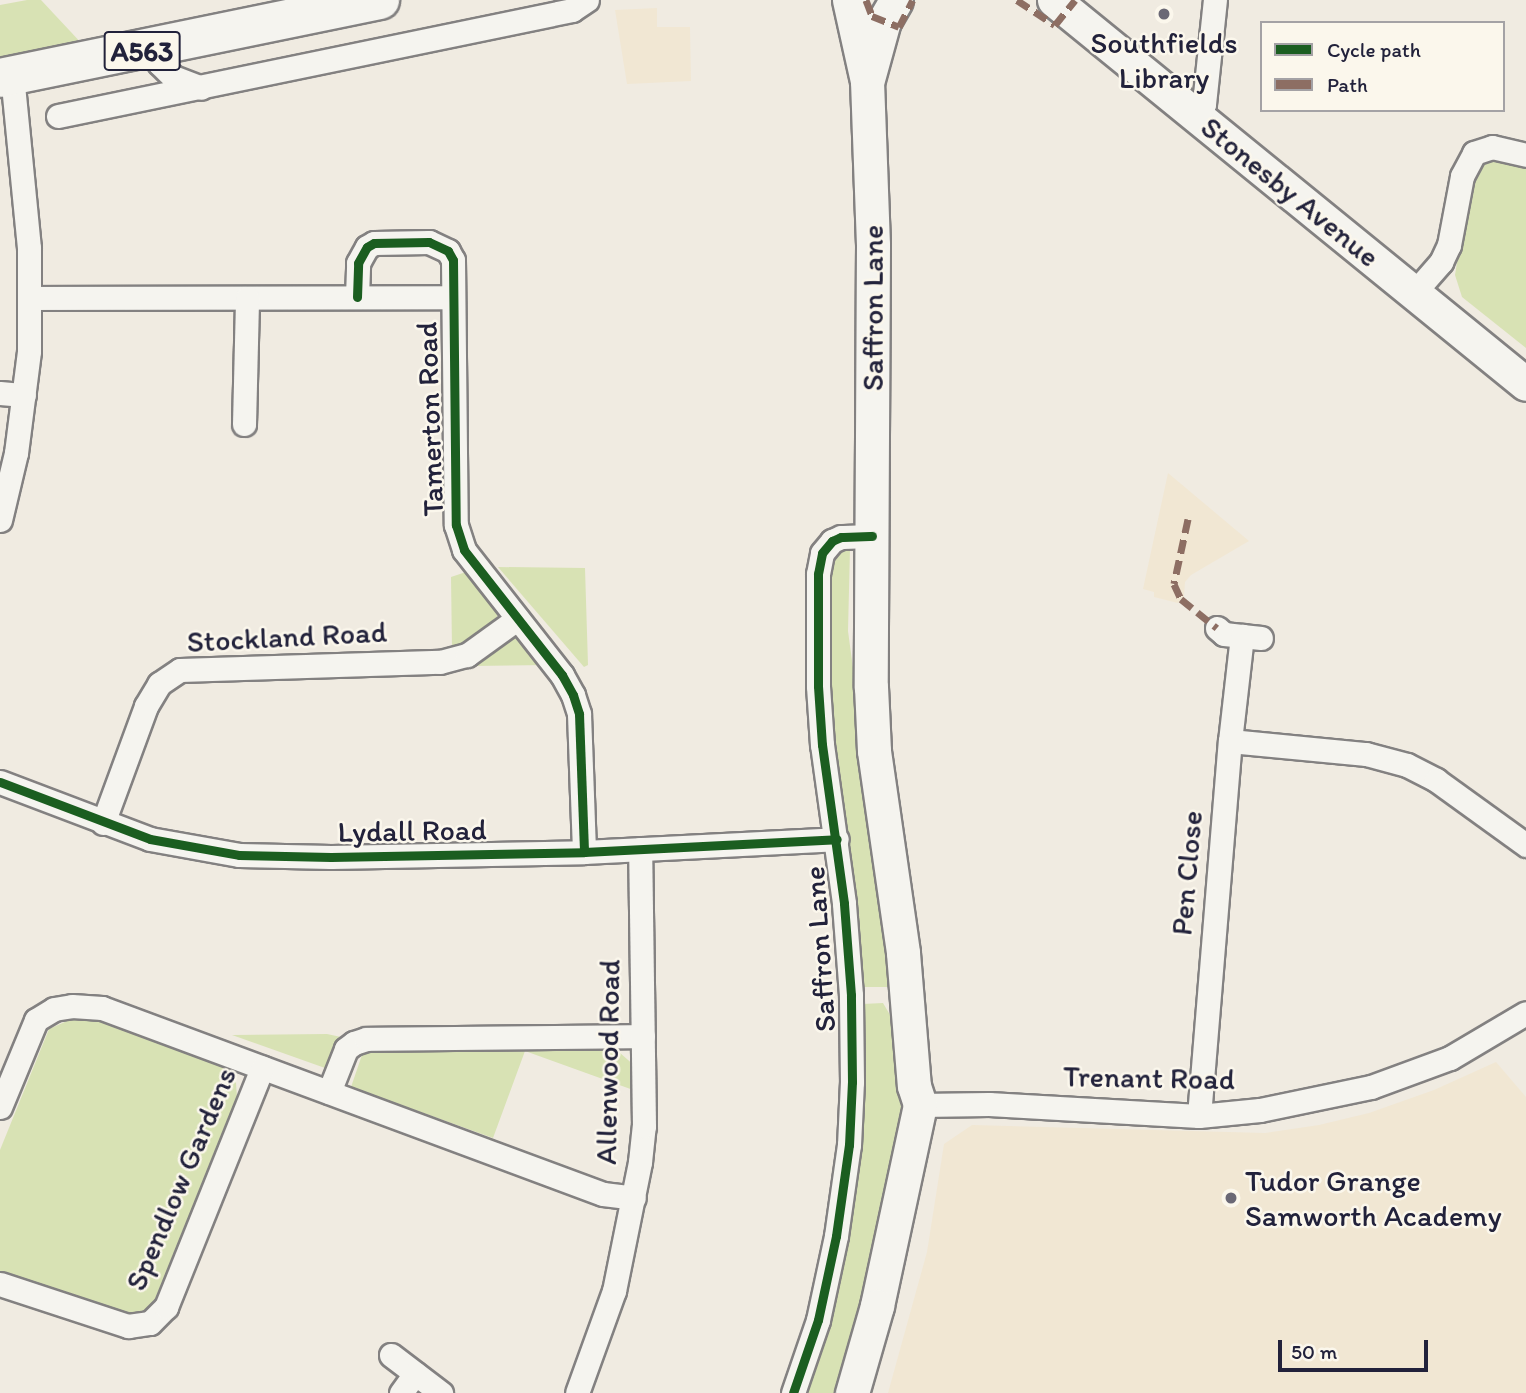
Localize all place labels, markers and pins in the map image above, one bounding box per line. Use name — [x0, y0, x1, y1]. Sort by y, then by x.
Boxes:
marker: Southfields Library — [1156, 6, 1172, 22]
place label: Southfields Library — [1090, 25, 1238, 96]
place label: Tudor Grange Samworth Academy — [1245, 1163, 1502, 1234]
marker: Tudor Grange Samworth Academy — [1223, 1190, 1239, 1206]

